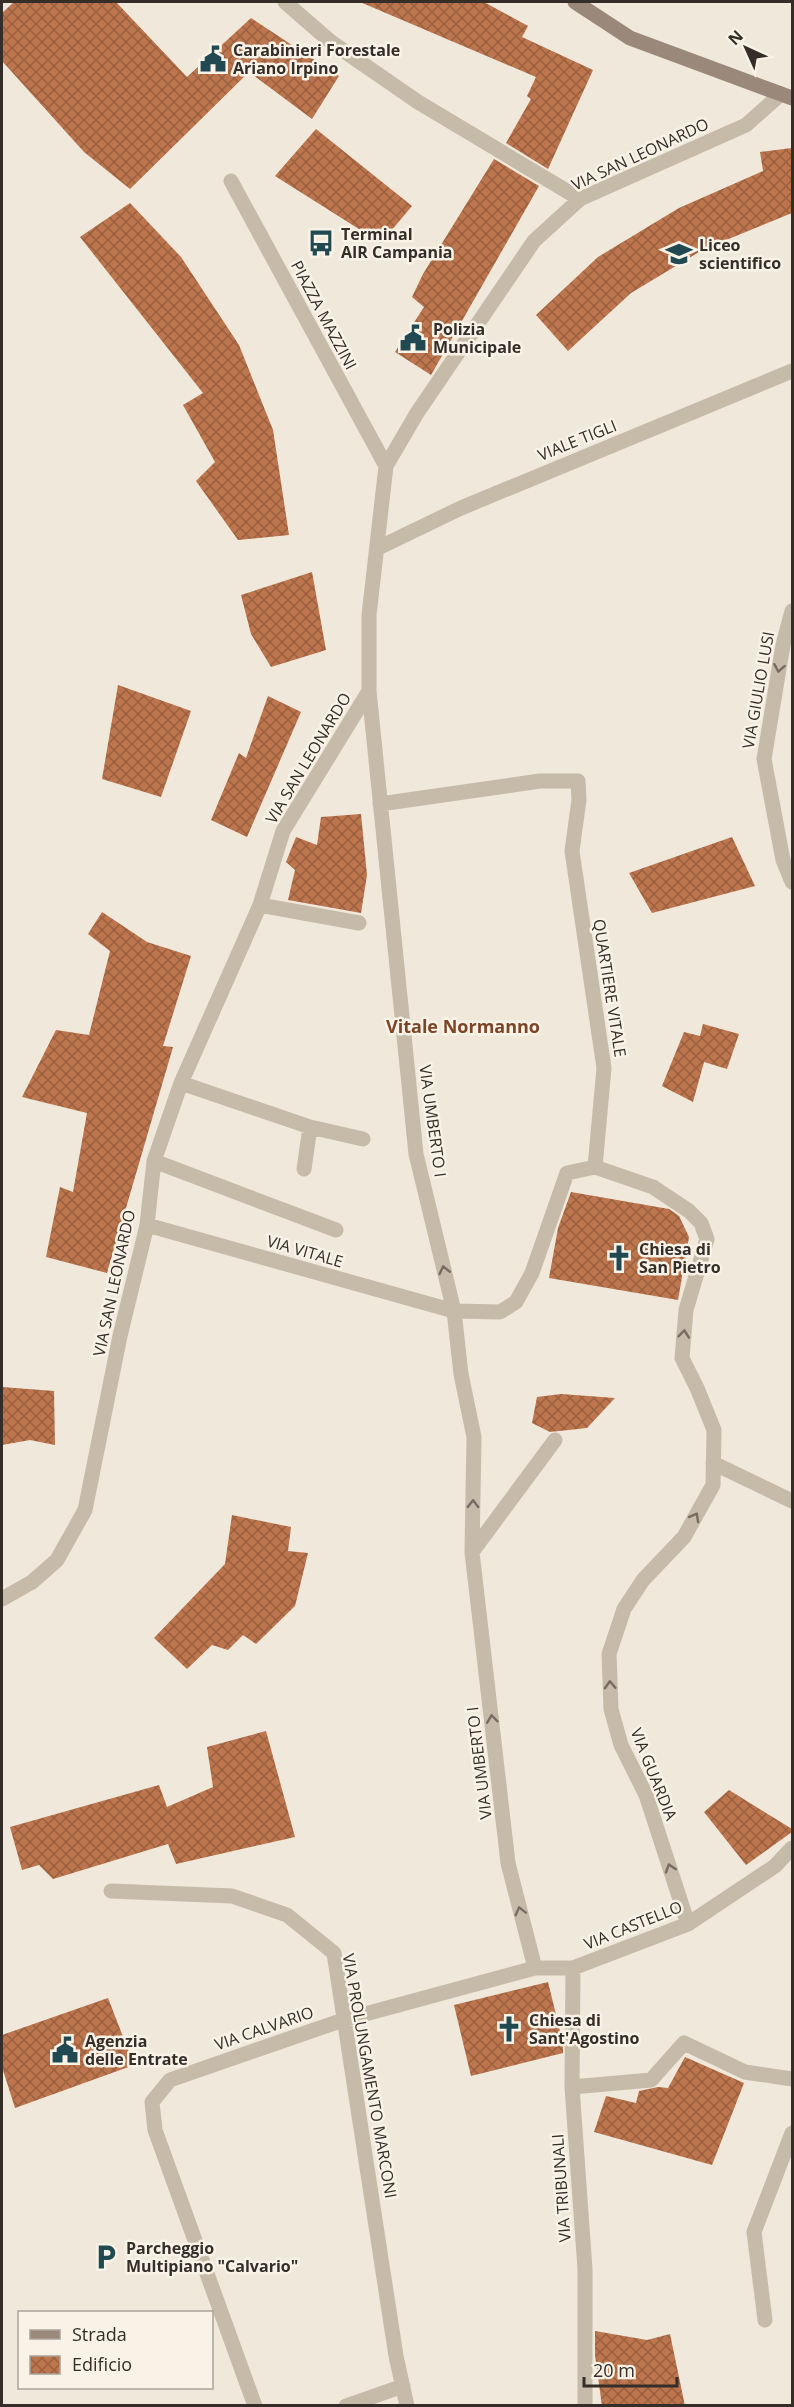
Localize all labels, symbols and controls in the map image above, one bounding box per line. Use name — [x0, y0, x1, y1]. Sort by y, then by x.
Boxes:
north arrow — [716, 18, 776, 78]
text: N — [723, 25, 748, 50]
place label: Carabinieri Forestale Ariano Irpino — [233, 39, 400, 79]
public building icon: Carabinieri Forestale Ariano Irpino — [198, 44, 228, 74]
street label: VIA SAN LEONARDO — [568, 113, 712, 195]
place label: Terminal AIR Campania — [341, 223, 452, 263]
bus stop icon: Terminal AIR Campania — [306, 228, 336, 258]
place label: Liceo scientifico — [699, 234, 781, 274]
school or university icon: Liceo scientifico — [664, 239, 694, 269]
street label: PIAZZA MAZZINI — [286, 257, 362, 373]
place label: Polizia Municipale — [433, 318, 521, 358]
public building icon: Polizia Municipale — [398, 323, 428, 353]
street label: VIALE TIGLI — [534, 414, 620, 466]
street label: VIA GIULIO LUSI — [737, 630, 779, 750]
one-way arrow — [774, 663, 786, 672]
street label: VIA SAN LEONARDO — [260, 688, 356, 828]
street label: QUARTIERE VITALE — [588, 917, 632, 1059]
district label: Vitale Normanno — [386, 1014, 540, 1038]
street label: VIA UMBERTO I — [414, 1063, 452, 1179]
street label: VIA SAN LEONARDO — [88, 1208, 140, 1358]
street label: VIA VITALE — [264, 1230, 346, 1272]
place label: Chiesa di San Pietro — [639, 1238, 721, 1278]
church icon: Chiesa di San Pietro — [604, 1243, 634, 1273]
one-way arrow — [438, 1265, 451, 1275]
one-way arrow — [677, 1330, 690, 1339]
one-way arrow — [467, 1499, 479, 1508]
one-way arrow — [688, 1513, 699, 1524]
one-way arrow — [603, 1680, 616, 1689]
street label: VIA UMBERTO I — [461, 1705, 497, 1821]
one-way arrow — [486, 1714, 499, 1723]
street label: VIA GUARDIA — [625, 1725, 683, 1824]
one-way arrow — [665, 1863, 678, 1874]
street label: VIA CASTELLO — [581, 1895, 685, 1955]
one-way arrow — [515, 1907, 528, 1917]
street label: VIA PROLUNGAMENTO MARCONI — [338, 1952, 402, 2200]
street label: VIA CALVARIO — [212, 2001, 316, 2055]
place label: Chiesa di Sant'Agostino — [529, 2009, 639, 2049]
church icon: Chiesa di Sant'Agostino — [494, 2014, 524, 2044]
place label: Agenzia delle Entrate — [85, 2030, 188, 2070]
public building icon: Agenzia delle Entrate — [50, 2035, 80, 2065]
street label: VIA TRIBUNALI — [546, 2133, 576, 2243]
place label: Parcheggio Multipiano "Calvario" — [126, 2237, 298, 2277]
parking icon: Parcheggio Multipiano "Calvario" — [91, 2242, 121, 2272]
legend — [18, 2311, 213, 2389]
text: Strada — [72, 2322, 127, 2346]
scale bar — [584, 2350, 677, 2388]
text: Edificio — [72, 2352, 132, 2376]
text: 20 m — [593, 2358, 635, 2382]

